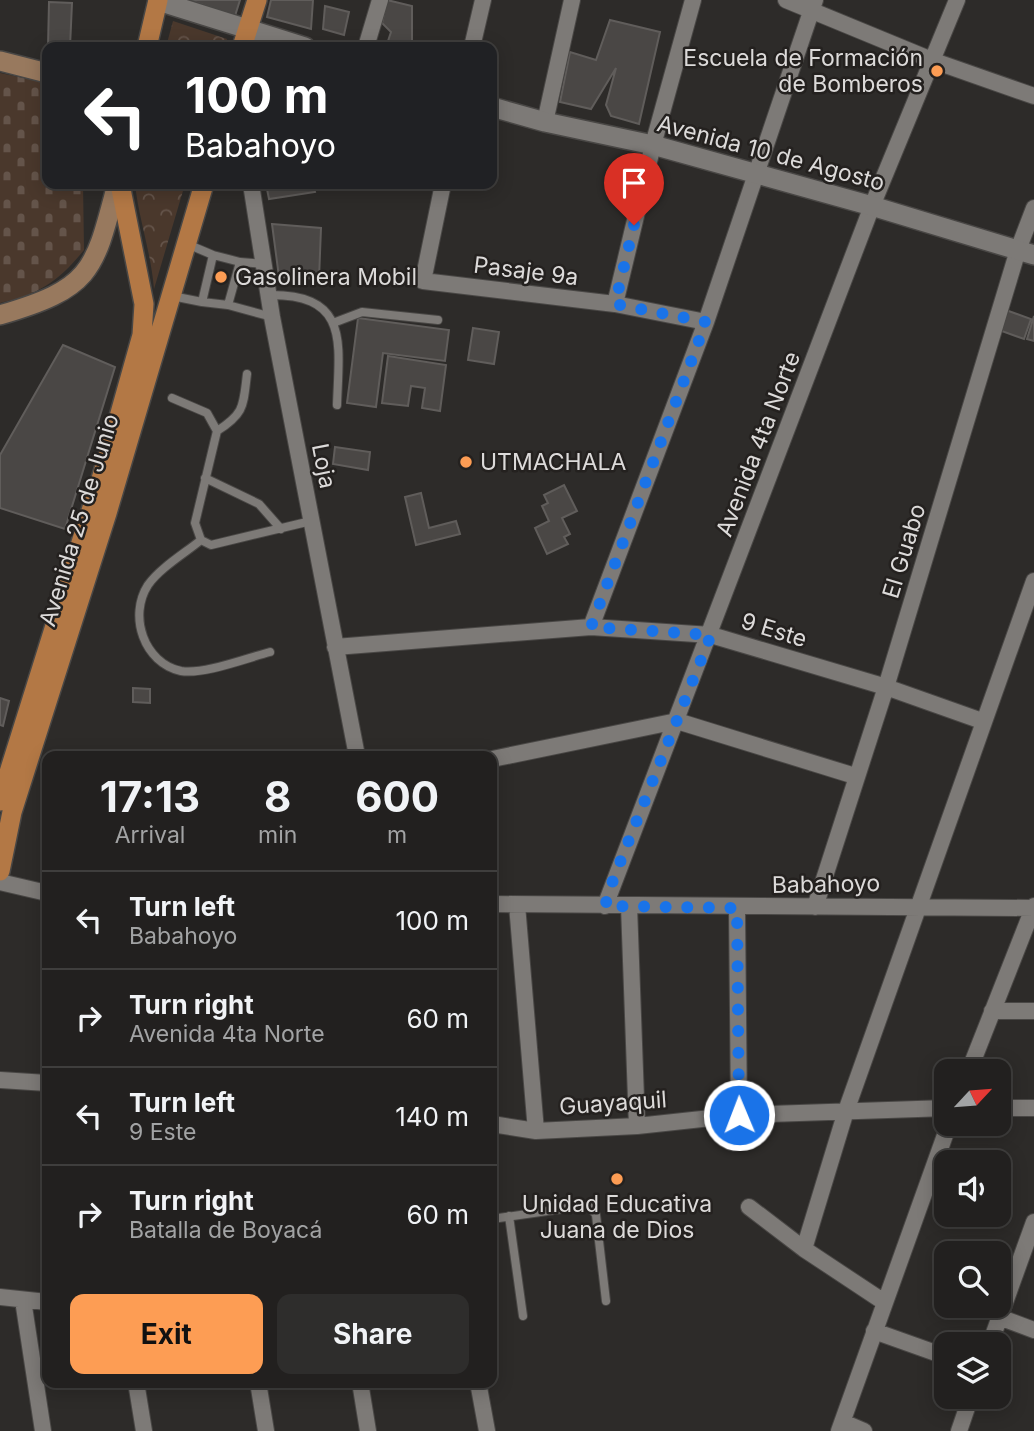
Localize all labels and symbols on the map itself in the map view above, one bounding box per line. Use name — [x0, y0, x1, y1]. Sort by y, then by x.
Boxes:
place label: Escuela de Formación de Bomberos — [683, 44, 923, 98]
marker: Escuela de Formación de Bomberos — [929, 63, 945, 79]
street label: Avenida 10 de Agosto — [654, 109, 888, 197]
pin — [604, 153, 664, 225]
street label: Pasaje 9a — [472, 251, 580, 291]
place label: Gasolinera Mobil — [235, 263, 417, 291]
marker: Gasolinera Mobil — [213, 269, 229, 285]
street label: Avenida 4ta Norte — [710, 348, 806, 540]
street label: Avenida 25 de Junio — [33, 410, 125, 630]
street label: Loja — [306, 441, 342, 491]
place label: UTMACHALA — [480, 448, 627, 476]
marker: UTMACHALA — [458, 454, 474, 470]
street label: El Guabo — [876, 500, 932, 602]
street label: 9 Este — [738, 607, 810, 653]
street label: Babahoyo — [772, 869, 880, 899]
north arrow — [934, 1059, 1012, 1136]
position arrow — [702, 1078, 776, 1152]
street label: Guayaquil — [558, 1085, 668, 1121]
marker: Unidad Educativa Juana de Dios — [609, 1171, 625, 1187]
place label: Unidad Educativa Juana de Dios — [522, 1190, 712, 1244]

